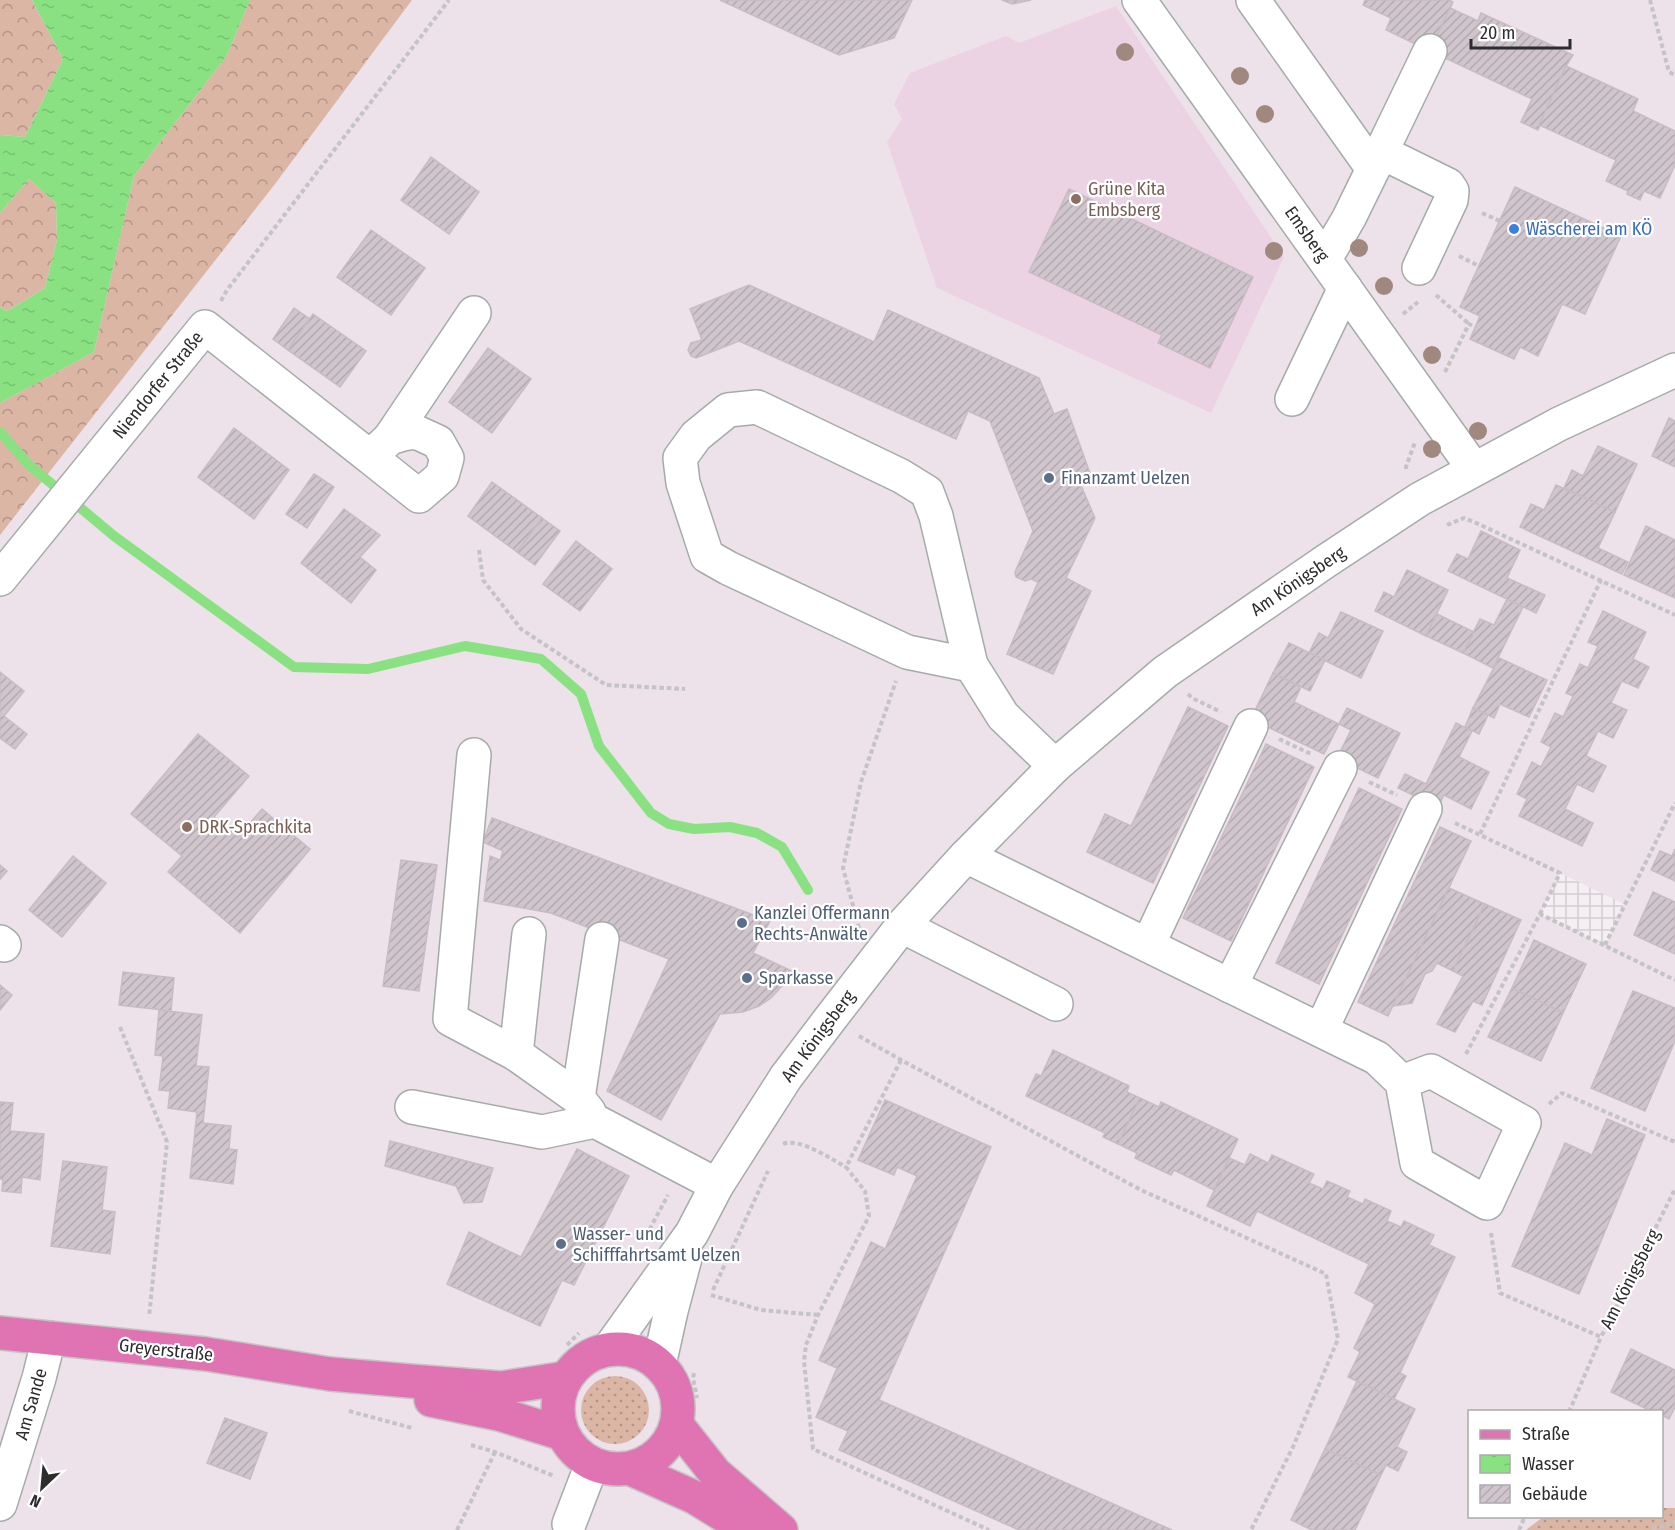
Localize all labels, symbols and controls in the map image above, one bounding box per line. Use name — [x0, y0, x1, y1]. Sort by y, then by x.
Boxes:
scale bar — [1471, 12, 1570, 50]
text: 20 m — [1480, 22, 1515, 44]
place label: Grüne Kita Embsberg — [1088, 178, 1165, 221]
marker: Grüne Kita Embsberg — [1069, 192, 1083, 206]
street label: Emsberg — [1280, 202, 1334, 266]
place label: Wäscherei am KÖ — [1526, 218, 1652, 240]
marker: Wäscherei am KÖ — [1507, 222, 1521, 236]
street label: Niendorfer Straße — [108, 327, 208, 443]
place label: Finanzamt Uelzen — [1061, 467, 1190, 489]
marker: Finanzamt Uelzen — [1042, 471, 1056, 485]
street label: Am Königsberg — [1247, 541, 1350, 621]
place label: DRK-Sprachkita — [199, 816, 312, 838]
marker: DRK-Sprachkita — [180, 820, 194, 834]
place label: Kanzlei Offermann Rechts-Anwälte — [754, 902, 890, 945]
marker: Kanzlei Offermann Rechts-Anwälte — [735, 916, 749, 930]
place label: Sparkasse — [759, 967, 833, 989]
marker: Sparkasse — [740, 971, 754, 985]
street label: Am Königsberg — [776, 985, 860, 1086]
place label: Wasser- und Schifffahrtsamt Uelzen — [573, 1223, 740, 1266]
street label: Am Königsberg — [1595, 1225, 1665, 1333]
marker: Wasser- und Schifffahrtsamt Uelzen — [554, 1237, 568, 1251]
street label: Greyerstraße — [118, 1334, 214, 1366]
street label: Am Sande — [10, 1366, 52, 1442]
legend — [1468, 1410, 1663, 1518]
text: Straße — [1522, 1423, 1570, 1445]
text: Wasser — [1522, 1453, 1575, 1475]
north arrow — [12, 1458, 72, 1518]
text: Gebäude — [1522, 1483, 1588, 1505]
text: N — [27, 1490, 44, 1512]

